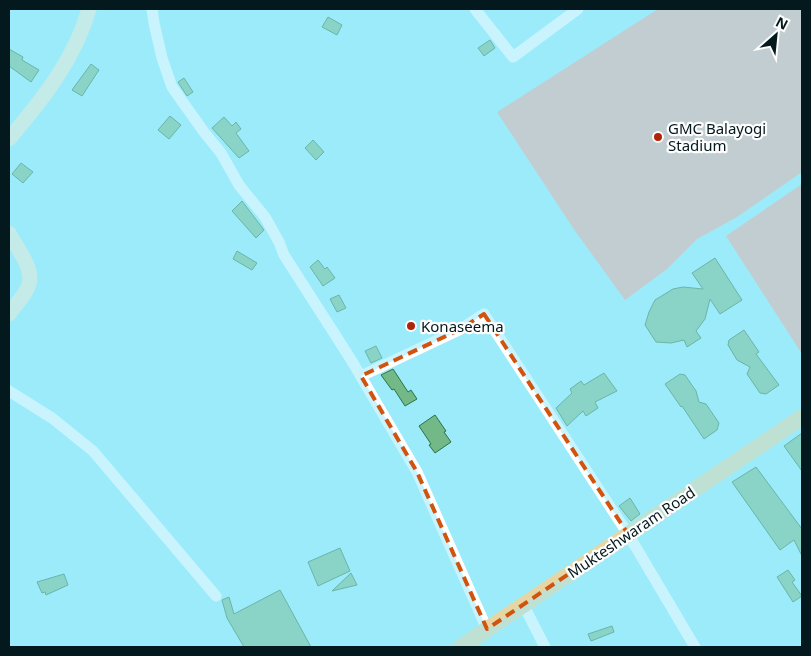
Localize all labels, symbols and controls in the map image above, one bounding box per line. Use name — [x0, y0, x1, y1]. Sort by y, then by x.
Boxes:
north arrow — [751, 10, 801, 60]
text: N — [773, 12, 792, 34]
place label: GMC Balayogi Stadium — [668, 118, 766, 155]
marker: GMC Balayogi Stadium — [652, 131, 664, 143]
place label: Konaseema — [421, 316, 504, 336]
marker: Konaseema — [405, 320, 417, 332]
street label: Mukteshwaram Road — [563, 482, 699, 582]

